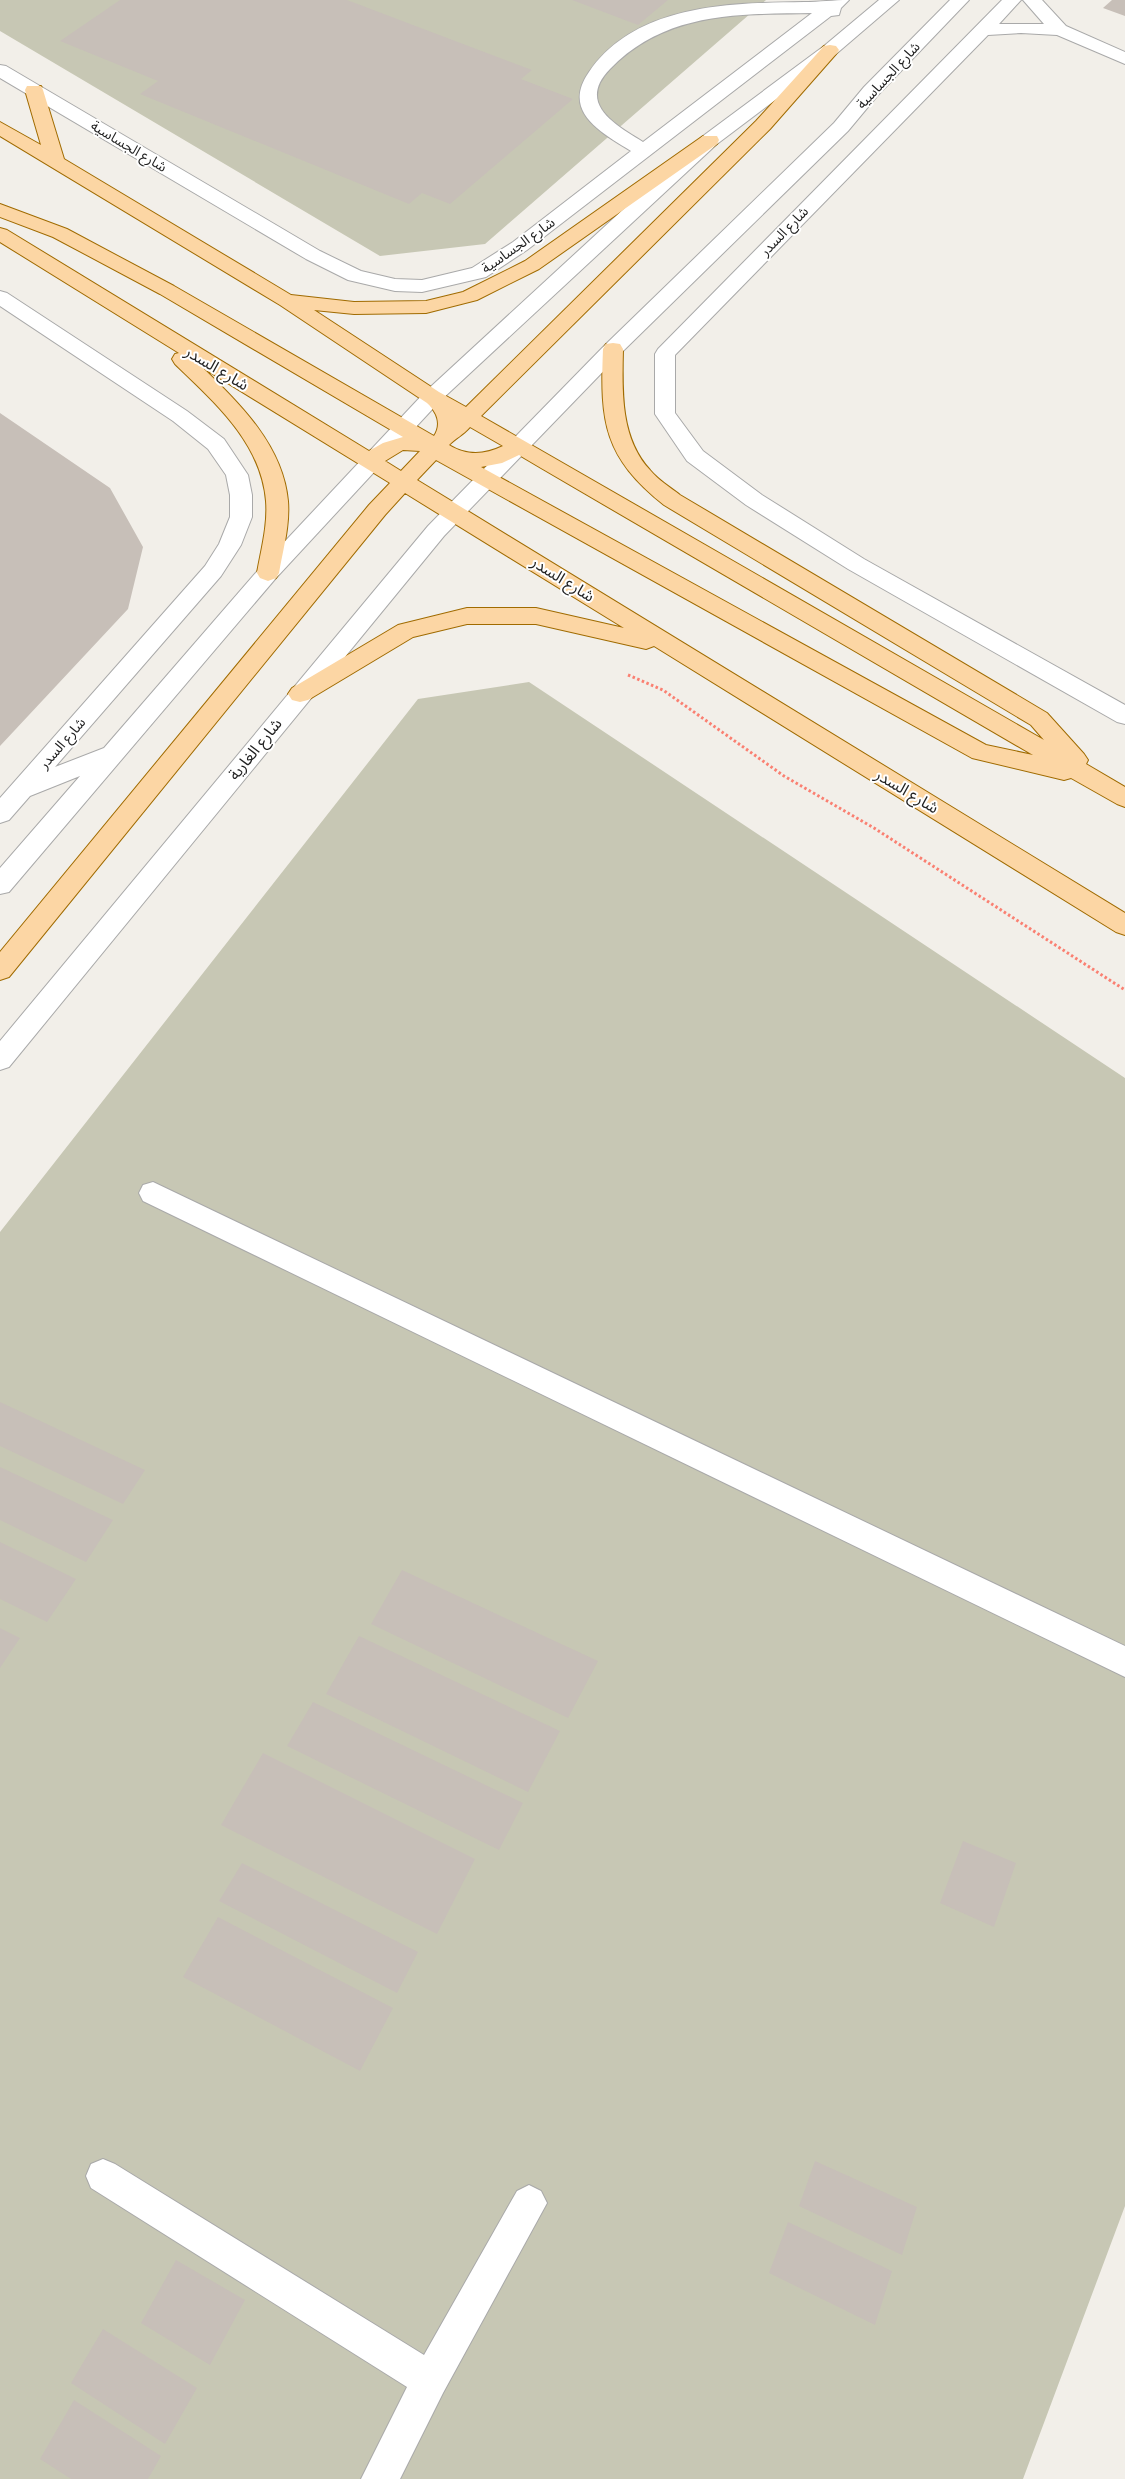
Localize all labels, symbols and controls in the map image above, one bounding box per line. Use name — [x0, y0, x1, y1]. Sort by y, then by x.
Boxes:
street label: شارع الجساسية — [853, 38, 925, 114]
street label: شارع الجساسية — [87, 117, 170, 177]
street label: شارع السدر — [756, 203, 814, 262]
street label: شارع الجساسية — [478, 214, 559, 279]
street label: شارع السدر — [179, 341, 252, 397]
street label: شارع السدر — [525, 552, 598, 608]
street label: شارع السدر — [35, 714, 91, 774]
street label: شارع الغارية — [224, 714, 288, 786]
street label: شارع السدر — [869, 764, 942, 820]

